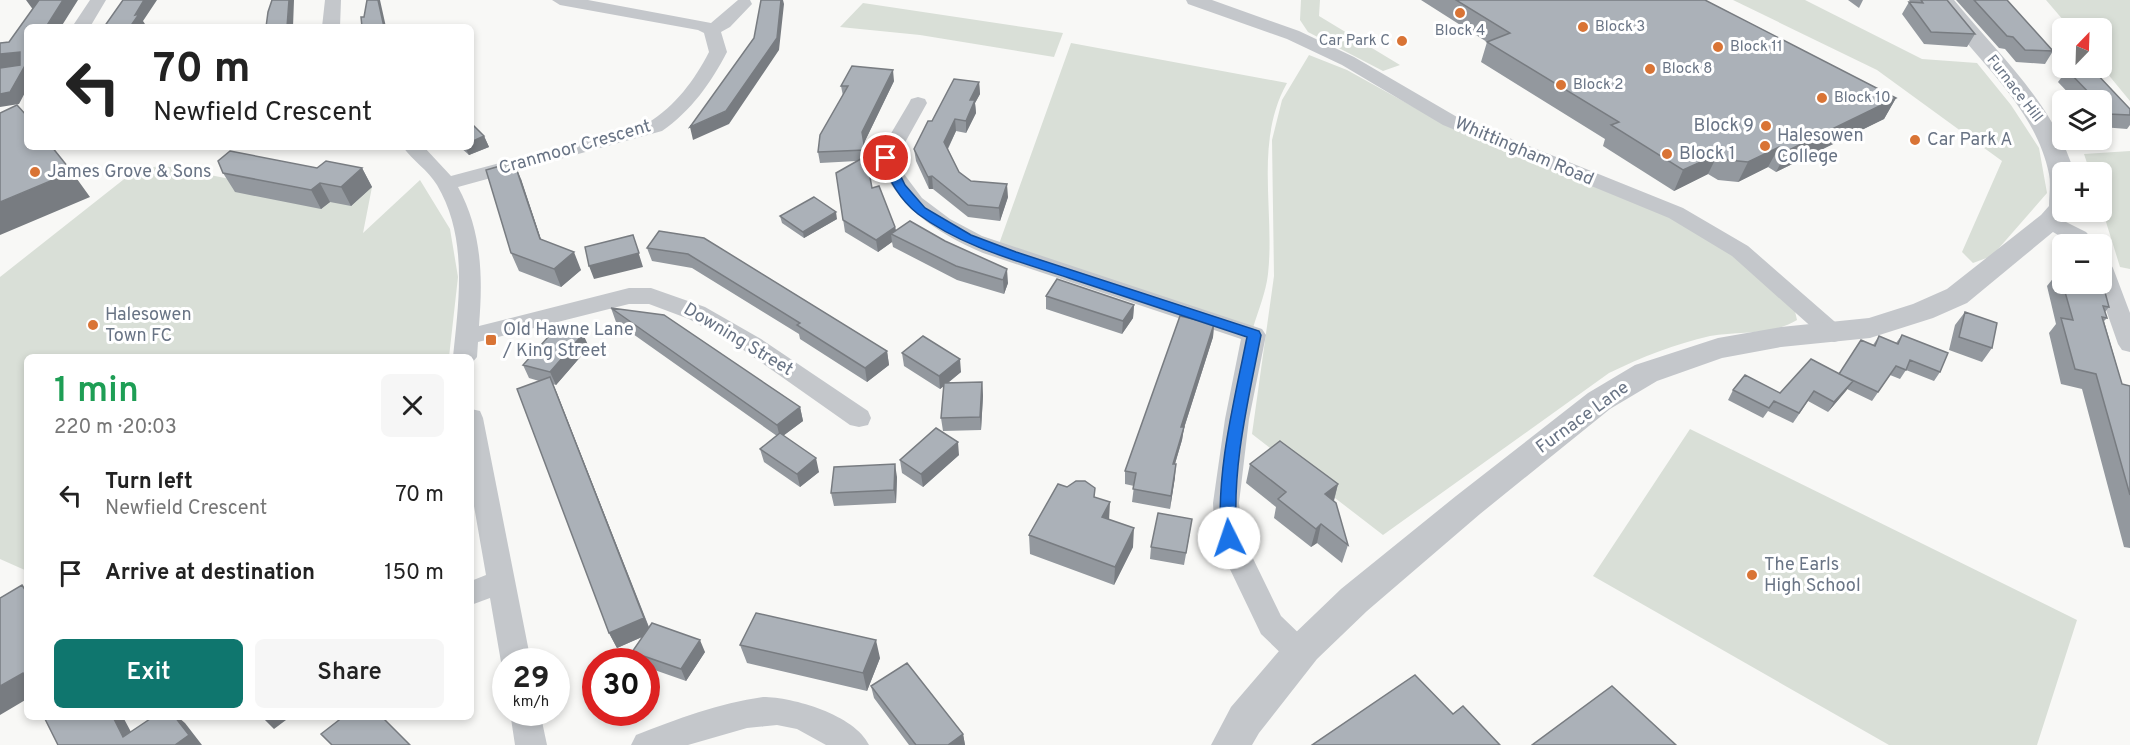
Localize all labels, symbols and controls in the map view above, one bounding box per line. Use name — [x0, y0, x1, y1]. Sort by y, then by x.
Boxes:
marker: Block 4 — [1453, 6, 1467, 20]
place label: Block 3 — [1595, 18, 1645, 37]
north arrow — [2052, 18, 2112, 78]
map controls — [2052, 18, 2112, 294]
marker: Block 3 — [1576, 20, 1590, 34]
place label: Block 4 — [1435, 22, 1485, 41]
place label: Car Park C — [1319, 32, 1390, 51]
marker: Car Park C — [1395, 34, 1409, 48]
place label: Block 11 — [1730, 38, 1783, 57]
marker: Block 11 — [1711, 40, 1725, 54]
text: 70 m — [153, 44, 251, 97]
icon: left — [54, 48, 132, 126]
street label: Furnace Hill — [1982, 52, 2046, 126]
place label: Block 8 — [1662, 60, 1713, 79]
marker: Block 8 — [1643, 62, 1657, 76]
place label: Block 2 — [1573, 76, 1624, 95]
marker: Block 2 — [1554, 78, 1568, 92]
place label: Block 10 — [1834, 89, 1891, 108]
button: layers — [2052, 90, 2112, 150]
marker: Block 10 — [1815, 91, 1829, 105]
text: Newfield Crescent — [153, 96, 372, 130]
street label: Whittingham Road — [1451, 112, 1597, 192]
street label: Cranmoor Crescent — [496, 115, 654, 181]
place label: Block 9 — [1694, 115, 1754, 138]
marker: Block 9 — [1759, 119, 1773, 133]
place label: Halesowen College — [1777, 125, 1864, 169]
place label: Car Park A — [1927, 129, 2012, 152]
pin — [860, 132, 911, 183]
marker: Car Park A — [1908, 133, 1922, 147]
marker: Halesowen College — [1758, 139, 1772, 153]
icon: arrive — [869, 141, 902, 174]
place label: Block 1 — [1679, 143, 1735, 166]
marker: Block 1 — [1660, 147, 1674, 161]
place label: James Grove & Sons — [47, 161, 212, 184]
button: + — [2052, 162, 2112, 222]
marker: James Grove & Sons — [28, 165, 42, 179]
button: − — [2052, 234, 2112, 294]
street label: Downing Street — [679, 298, 797, 382]
place label: Halesowen Town FC — [105, 304, 192, 348]
marker: Halesowen Town FC — [86, 318, 100, 332]
place label: Old Hawne Lane / King Street — [502, 319, 634, 363]
marker: Old Hawne Lane / King Street — [484, 333, 498, 347]
text: 1 min — [54, 369, 139, 415]
button: close — [381, 374, 444, 437]
street label: Furnace Lane — [1532, 377, 1634, 459]
text: 220 m · 20:03 — [54, 415, 177, 441]
text: Turn left — [105, 469, 193, 496]
icon: left — [54, 479, 87, 512]
text: 70 m — [395, 482, 444, 509]
text: Newfield Crescent — [105, 496, 267, 522]
position arrow — [1197, 506, 1261, 570]
place label: The Earls High School — [1764, 554, 1861, 598]
icon: arrive — [54, 557, 87, 590]
text: Arrive at destination — [105, 560, 315, 587]
text: 150 m — [384, 560, 444, 587]
marker: The Earls High School — [1745, 568, 1759, 582]
button: Exit — [54, 639, 243, 708]
button: Share — [255, 639, 444, 708]
speed limit sign: 30 — [582, 648, 660, 726]
text: 29 — [513, 661, 549, 698]
text: km/h — [513, 693, 549, 712]

